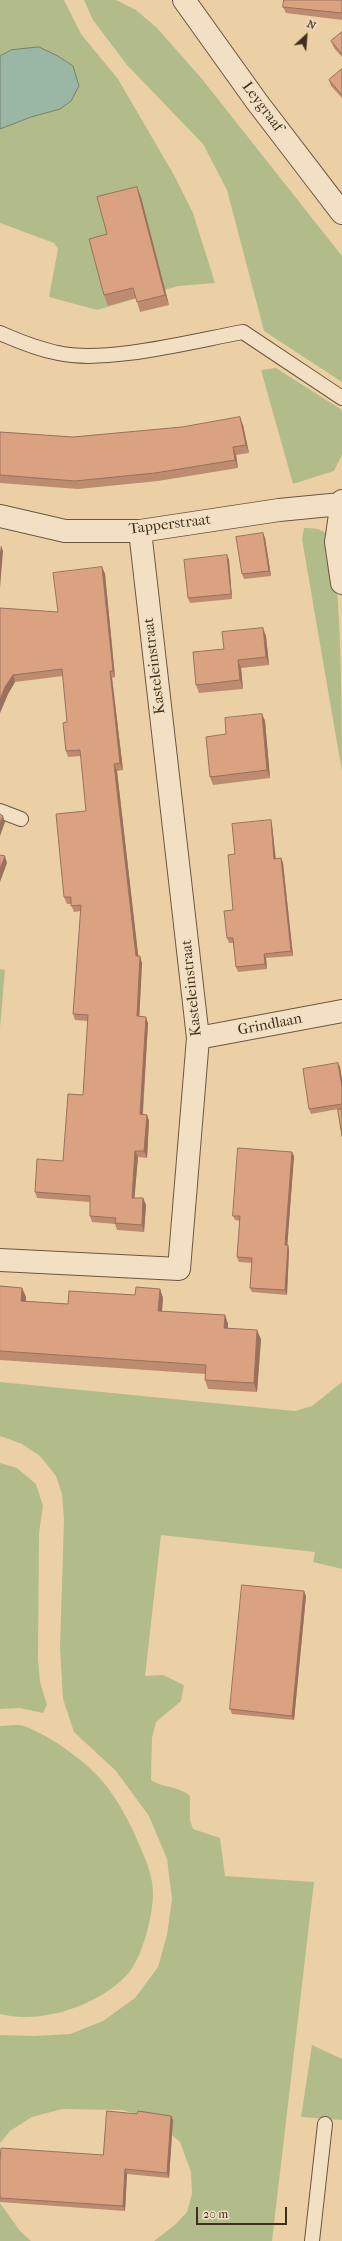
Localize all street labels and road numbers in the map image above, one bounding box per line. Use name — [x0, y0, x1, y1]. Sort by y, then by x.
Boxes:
street label: Leygraaf — [238, 79, 286, 135]
street label: Tapperstraat — [128, 511, 212, 539]
street label: Kasteleinstraat — [140, 617, 170, 715]
street label: Kasteleinstraat — [178, 939, 206, 1037]
street label: Grindlaan — [236, 1010, 304, 1040]

